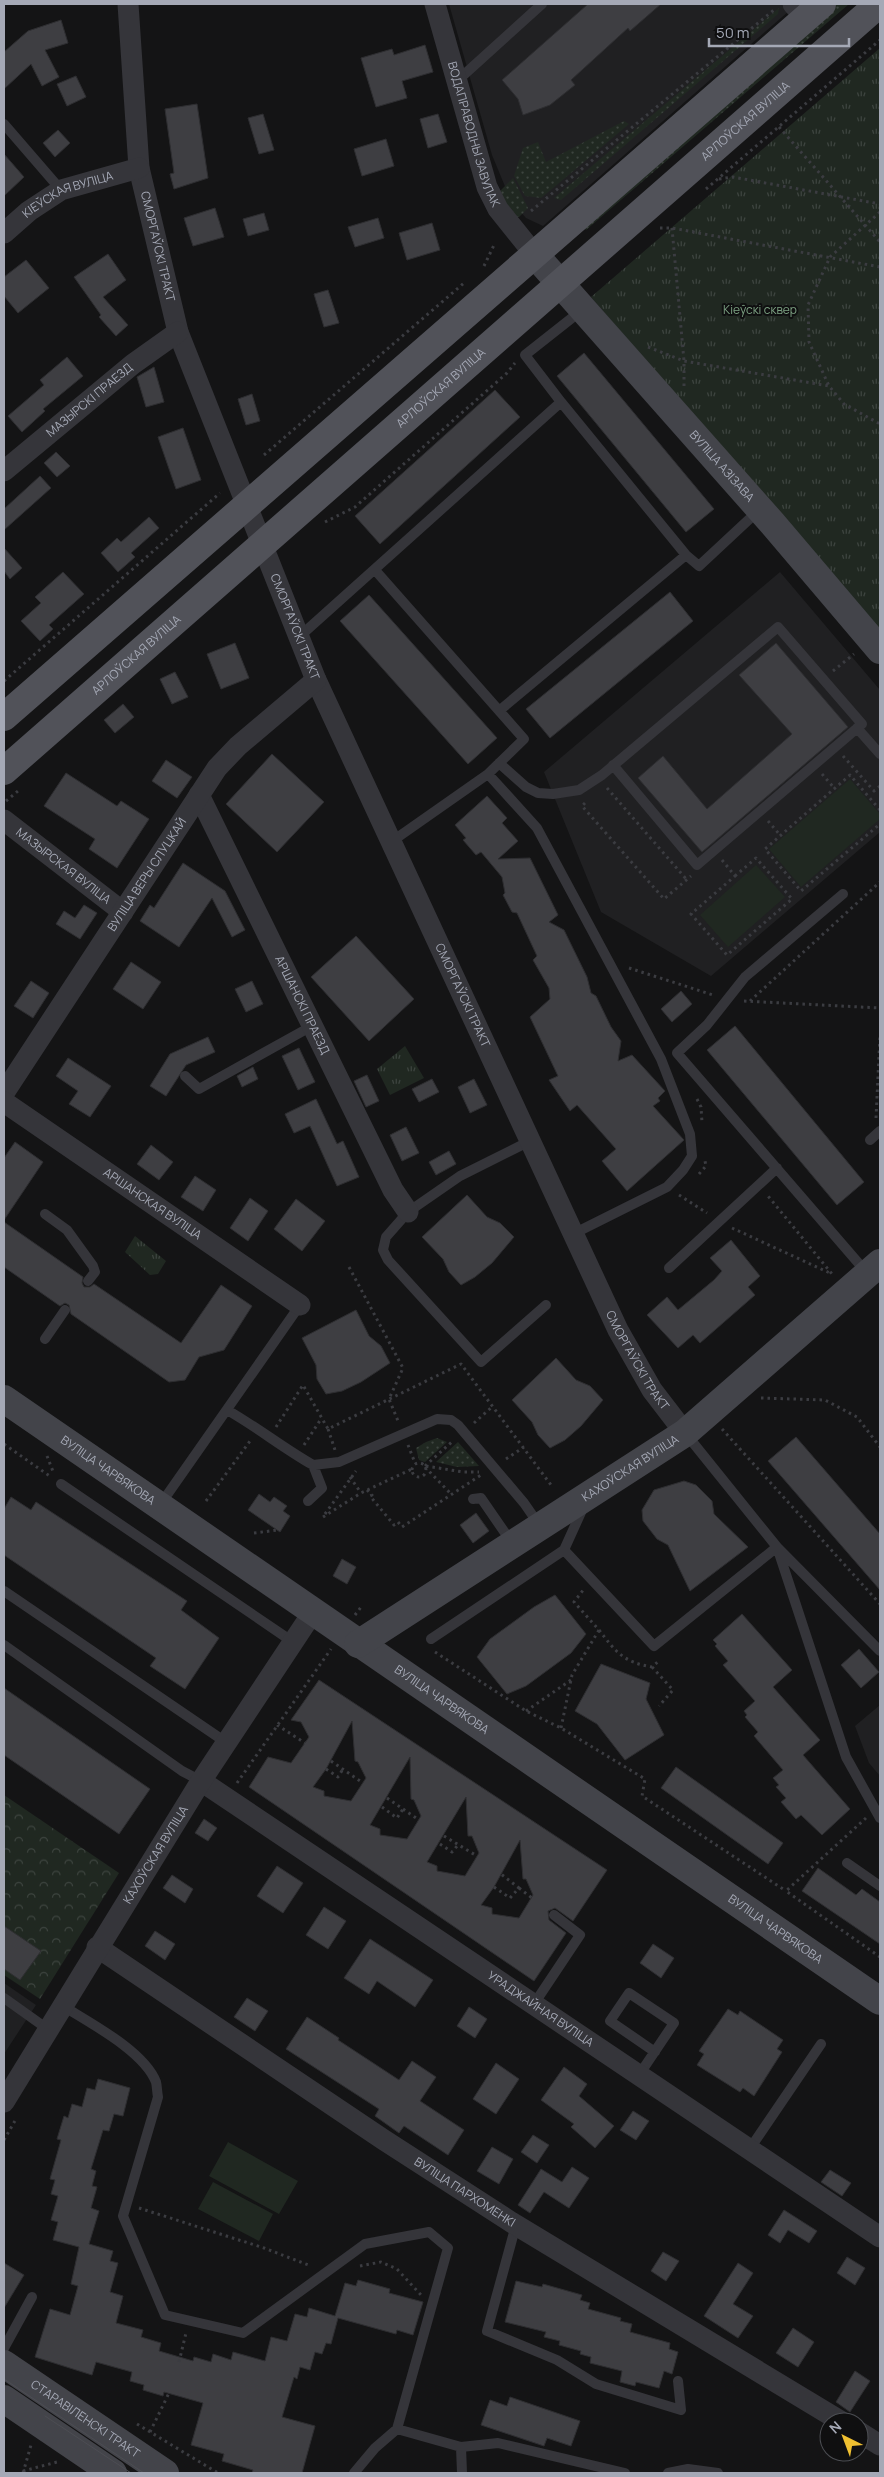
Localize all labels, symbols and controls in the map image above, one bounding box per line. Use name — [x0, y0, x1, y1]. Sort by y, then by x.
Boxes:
scale bar — [709, 15, 849, 47]
text: 50 m — [716, 22, 750, 43]
street label: ВОДАПРАВОДНЫ ЗАВУЛАК — [444, 59, 505, 211]
street label: АРЛОЎСКАЯ ВУЛІЦА — [697, 77, 794, 165]
street label: КІЕЎСКАЯ ВУЛІЦА — [18, 167, 115, 221]
street label: СМОРГАЎСКІ ТРАКТ — [137, 189, 180, 304]
park label: Кіеўскі сквер — [723, 301, 797, 318]
street label: АРЛОЎСКАЯ ВУЛІЦА — [392, 344, 489, 431]
street label: МАЗЫРСКІ ПРАЕЗД — [42, 359, 136, 441]
street label: ВУЛІЦА АЗІЗАВА — [686, 426, 759, 506]
street label: СМОРГАЎСКІ ТРАКТ — [267, 571, 324, 683]
street label: АРЛОЎСКАЯ ВУЛІЦА — [88, 611, 185, 698]
street label: ВУЛІЦА ВЕРЫ СЛУЦКАЙ — [103, 814, 190, 935]
street label: МАЗЫРСКАЯ ВУЛІЦА — [13, 823, 115, 908]
street label: СМОРГАЎСКІ ТРАКТ — [431, 940, 495, 1051]
street label: АРШАНСКІ ПРАЕЗД — [271, 953, 334, 1057]
street label: АРШАНСКАЯ ВУЛІЦА — [100, 1164, 206, 1243]
street label: СМОРГАЎСКІ ТРАКТ — [602, 1308, 674, 1414]
street label: КАХОЎСКАЯ ВУЛІЦА — [578, 1430, 682, 1505]
street label: ВУЛІЦА ЧАРВЯКОВА — [57, 1431, 159, 1509]
street label: ВУЛІЦА ЧАРВЯКОВА — [391, 1661, 493, 1738]
street label: КАХОЎСКАЯ ВУЛІЦА — [119, 1802, 192, 1907]
street label: ВУЛІЦА ЧАРВЯКОВА — [725, 1890, 827, 1967]
street label: УРАДЖАЙНАЯ ВУЛІЦА — [484, 1967, 598, 2051]
street label: ВУЛІЦА ПАРХОМЕНКІ — [411, 2153, 519, 2231]
street label: СТАРАВІЛЕНСКІ ТРАКТ — [27, 2375, 144, 2462]
north arrow — [819, 2412, 869, 2462]
text: N — [825, 2417, 845, 2437]

